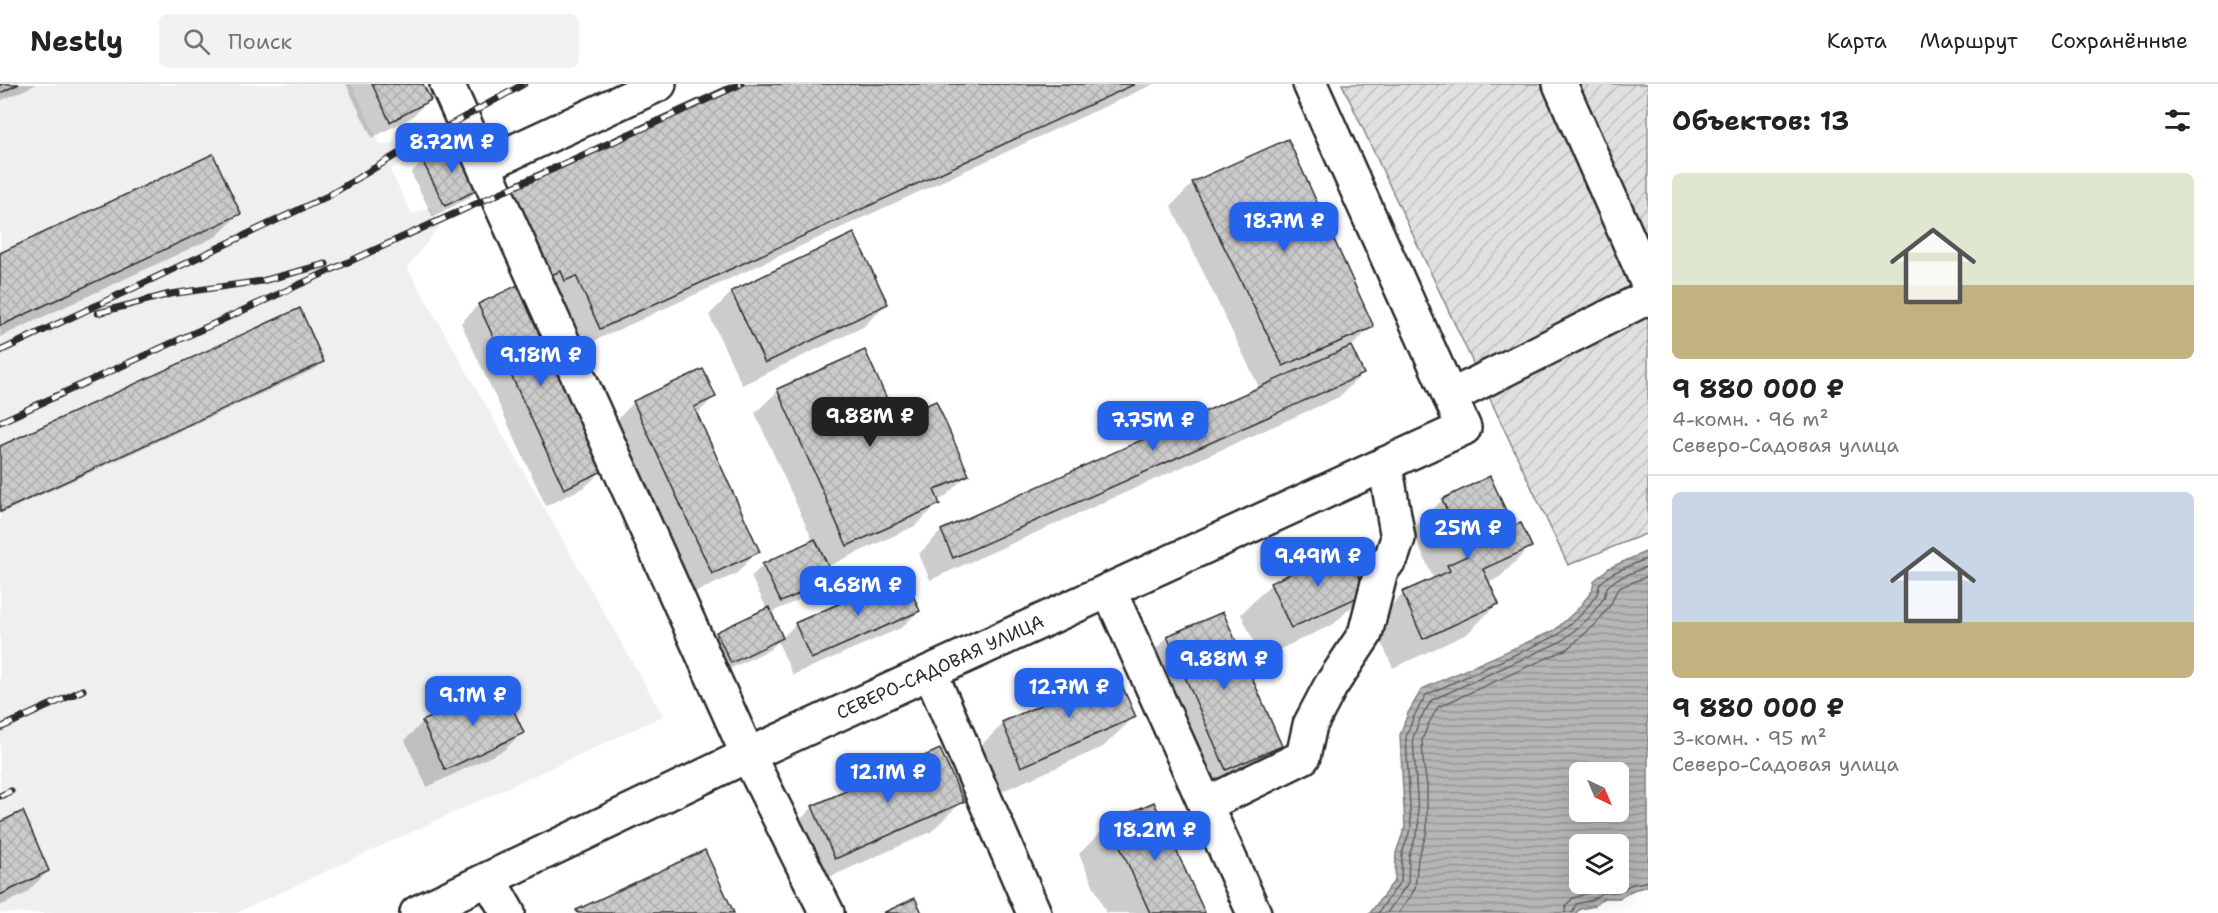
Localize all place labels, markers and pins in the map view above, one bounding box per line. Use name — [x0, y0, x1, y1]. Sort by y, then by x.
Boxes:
pin: 8.72M ₽ — [397, 123, 507, 174]
pin: 18.7M ₽ — [1229, 202, 1339, 253]
pin: 9.18M ₽ — [486, 336, 596, 387]
pin: 9.88M ₽ — [815, 397, 925, 448]
pin: 7.75M ₽ — [1098, 401, 1208, 452]
pin: 25M ₽ — [1426, 509, 1510, 560]
pin: 9.49M ₽ — [1263, 537, 1373, 588]
pin: 9.68M ₽ — [803, 566, 913, 617]
pin: 9.88M ₽ — [1169, 640, 1279, 691]
pin: 12.7M ₽ — [1014, 668, 1124, 719]
pin: 9.1M ₽ — [424, 676, 522, 727]
pin: 12.1M ₽ — [833, 753, 943, 804]
pin: 18.2M ₽ — [1100, 811, 1210, 862]

